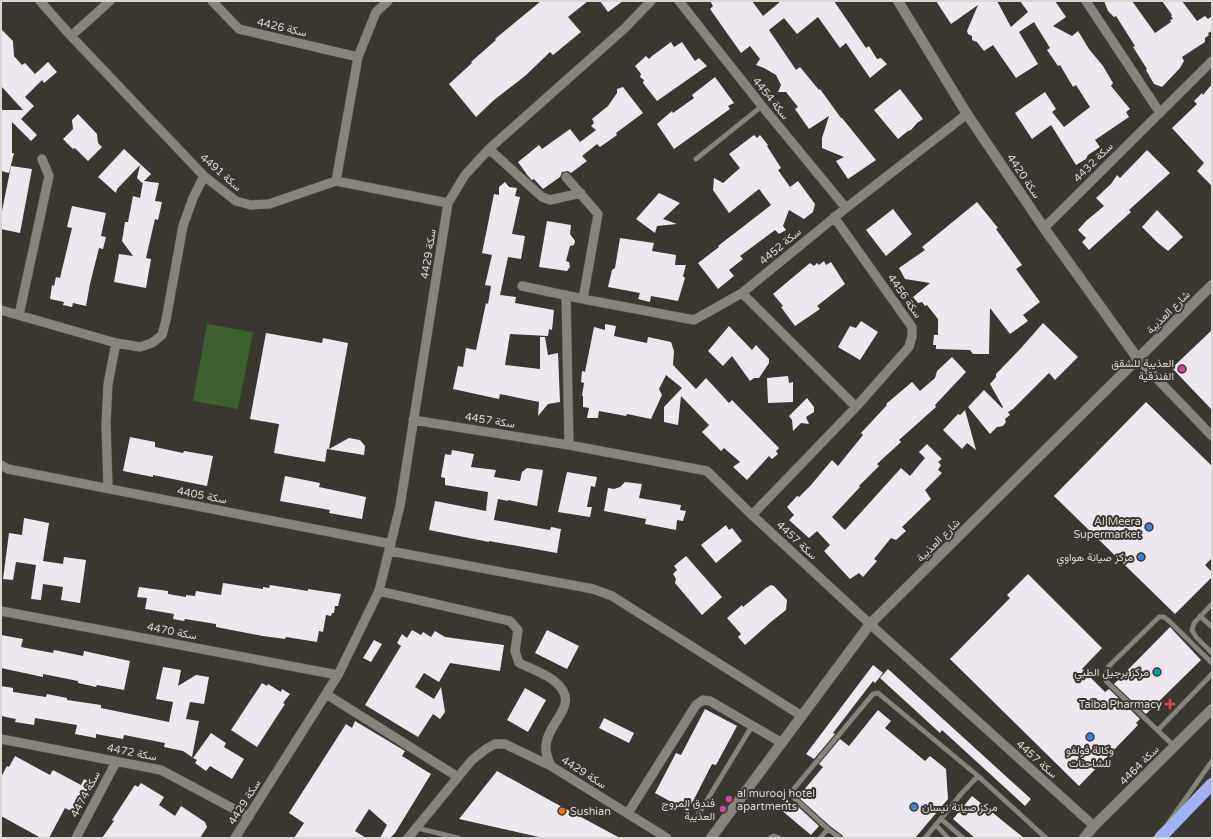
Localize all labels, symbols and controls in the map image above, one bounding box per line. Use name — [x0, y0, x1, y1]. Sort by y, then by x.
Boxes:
street label: سكة 4426 — [256, 15, 308, 40]
street label: سكة 4454 — [750, 75, 792, 122]
street label: سكة 4432 — [1071, 140, 1116, 185]
street label: سكة 4491 — [197, 151, 244, 194]
street label: سكة 4420 — [1004, 152, 1043, 201]
street label: سكة 4452 — [757, 225, 804, 268]
street label: سكة 4429 — [418, 228, 439, 280]
street label: سكة 4456 — [885, 272, 925, 321]
street label: شارع العذيبة — [1144, 288, 1194, 337]
place label: العذيبة للشقق الفندقية — [1111, 357, 1174, 383]
marker: العذيبة للشقق الفندقية — [1177, 364, 1187, 374]
street label: سكة 4457 — [464, 410, 516, 431]
street label: سكة 4405 — [176, 484, 228, 507]
place label: Al Meera Supermarket — [1073, 515, 1141, 541]
street label: شارع العذيبة — [914, 516, 964, 565]
street label: سكة 4457 — [774, 518, 820, 563]
marker: Al Meera Supermarket — [1144, 522, 1154, 532]
place label: مركز صيانة هواوي — [1056, 551, 1133, 567]
marker: مركز صيانة هواوي — [1136, 552, 1146, 562]
street label: سكة 4470 — [146, 620, 198, 643]
place label: مركز برجيل الطبي — [1074, 666, 1149, 682]
marker: مركز برجيل الطبي — [1152, 667, 1162, 677]
place label: Taiba Pharmacy — [1079, 698, 1162, 711]
marker: Taiba Pharmacy — [1165, 699, 1175, 709]
marker: وكالة فولفو للشاحنات — [1085, 732, 1095, 742]
street label: سكة 4457 — [1014, 738, 1060, 781]
street label: سكة 4472 — [106, 741, 158, 764]
street label: سكة 4464 — [1117, 743, 1162, 788]
place label: وكالة فولفو للشاحنات — [1066, 744, 1114, 770]
street label: سكة 4429 — [559, 754, 609, 791]
street label: سكة 4474 — [68, 769, 103, 820]
street label: سكة 4429 — [226, 777, 263, 827]
place label: al murooj hotel apartments — [737, 787, 815, 813]
marker: al murooj hotel apartments — [724, 794, 734, 804]
place label: فندق المروج العذيبة — [662, 797, 715, 823]
place label: مركز صيانة نيسان — [922, 801, 998, 814]
marker: مركز صيانة نيسان — [909, 802, 919, 812]
marker: فندق المروج العذيبة — [718, 804, 728, 814]
place label: Sushian — [570, 805, 611, 818]
marker: Sushian — [557, 806, 567, 816]

